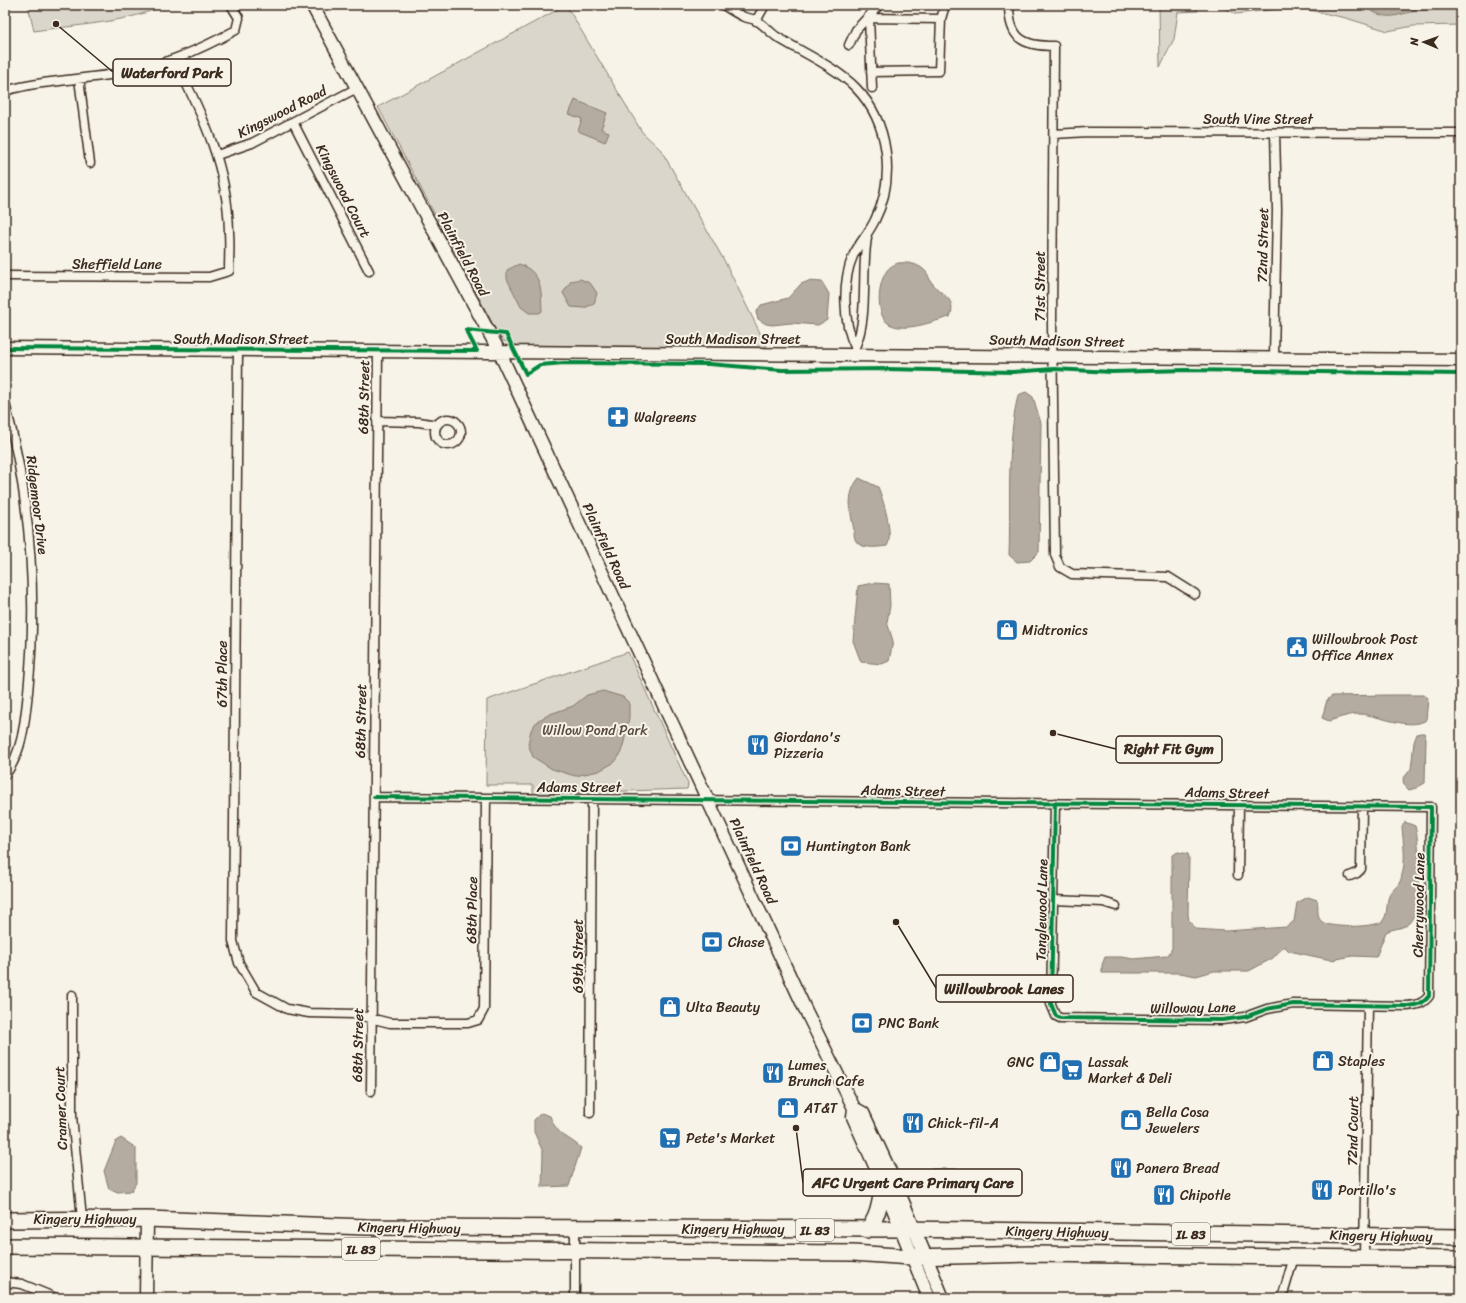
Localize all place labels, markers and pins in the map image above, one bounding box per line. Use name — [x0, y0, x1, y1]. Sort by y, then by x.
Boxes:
callout: Waterford Park — [113, 59, 231, 86]
pharmacy icon: Walgreens — [605, 404, 631, 430]
place label: Walgreens — [634, 405, 697, 430]
shop icon: Midtronics — [994, 617, 1020, 643]
place label: Midtronics — [1022, 618, 1088, 643]
place label: Willowbrook Post Office Annex — [1312, 627, 1418, 668]
public building icon: Willowbrook Post Office Annex — [1284, 634, 1310, 660]
place label: Giordano's Pizzeria — [774, 725, 841, 766]
restaurant icon: Giordano's Pizzeria — [745, 732, 771, 758]
callout: Right Fit Gym — [1116, 736, 1222, 763]
bank icon: Huntington Bank — [778, 833, 804, 859]
place label: Huntington Bank — [806, 834, 911, 859]
bank icon: Chase — [699, 929, 725, 955]
place label: Chase — [728, 930, 765, 955]
callout: Willowbrook Lanes — [936, 975, 1073, 1002]
shop icon: Ulta Beauty — [657, 994, 683, 1020]
place label: Ulta Beauty — [686, 995, 761, 1020]
bank icon: PNC Bank — [849, 1010, 875, 1036]
place label: PNC Bank — [878, 1011, 940, 1036]
shop icon: Staples — [1310, 1048, 1336, 1074]
shop icon: GNC — [1037, 1049, 1063, 1075]
place label: Staples — [1338, 1049, 1386, 1074]
place label: GNC — [1007, 1050, 1035, 1075]
place label: Lassak Market & Deli — [1088, 1050, 1173, 1091]
place label: Lumes Brunch Cafe — [788, 1053, 864, 1094]
supermarket icon: Lassak Market & Deli — [1059, 1057, 1085, 1083]
restaurant icon: Lumes Brunch Cafe — [760, 1060, 786, 1086]
shop icon: AT&T — [775, 1095, 801, 1121]
place label: AT&T — [803, 1096, 839, 1121]
place label: Bella Cosa Jewelers — [1145, 1100, 1209, 1141]
shop icon: Bella Cosa Jewelers — [1118, 1107, 1144, 1133]
restaurant icon: Chick-fil-A — [900, 1110, 926, 1136]
place label: Chick-fil-A — [928, 1111, 999, 1136]
supermarket icon: Pete's Market — [657, 1125, 683, 1151]
place label: Pete's Market — [686, 1126, 775, 1151]
restaurant icon: Panera Bread — [1108, 1155, 1134, 1181]
place label: Panera Bread — [1136, 1156, 1220, 1181]
callout: AFC Urgent Care Primary Care — [803, 1169, 1022, 1196]
restaurant icon: Portillo's — [1309, 1177, 1335, 1203]
place label: Portillo's — [1338, 1178, 1396, 1203]
restaurant icon: Chipotle — [1151, 1182, 1177, 1208]
place label: Chipotle — [1180, 1183, 1231, 1208]

